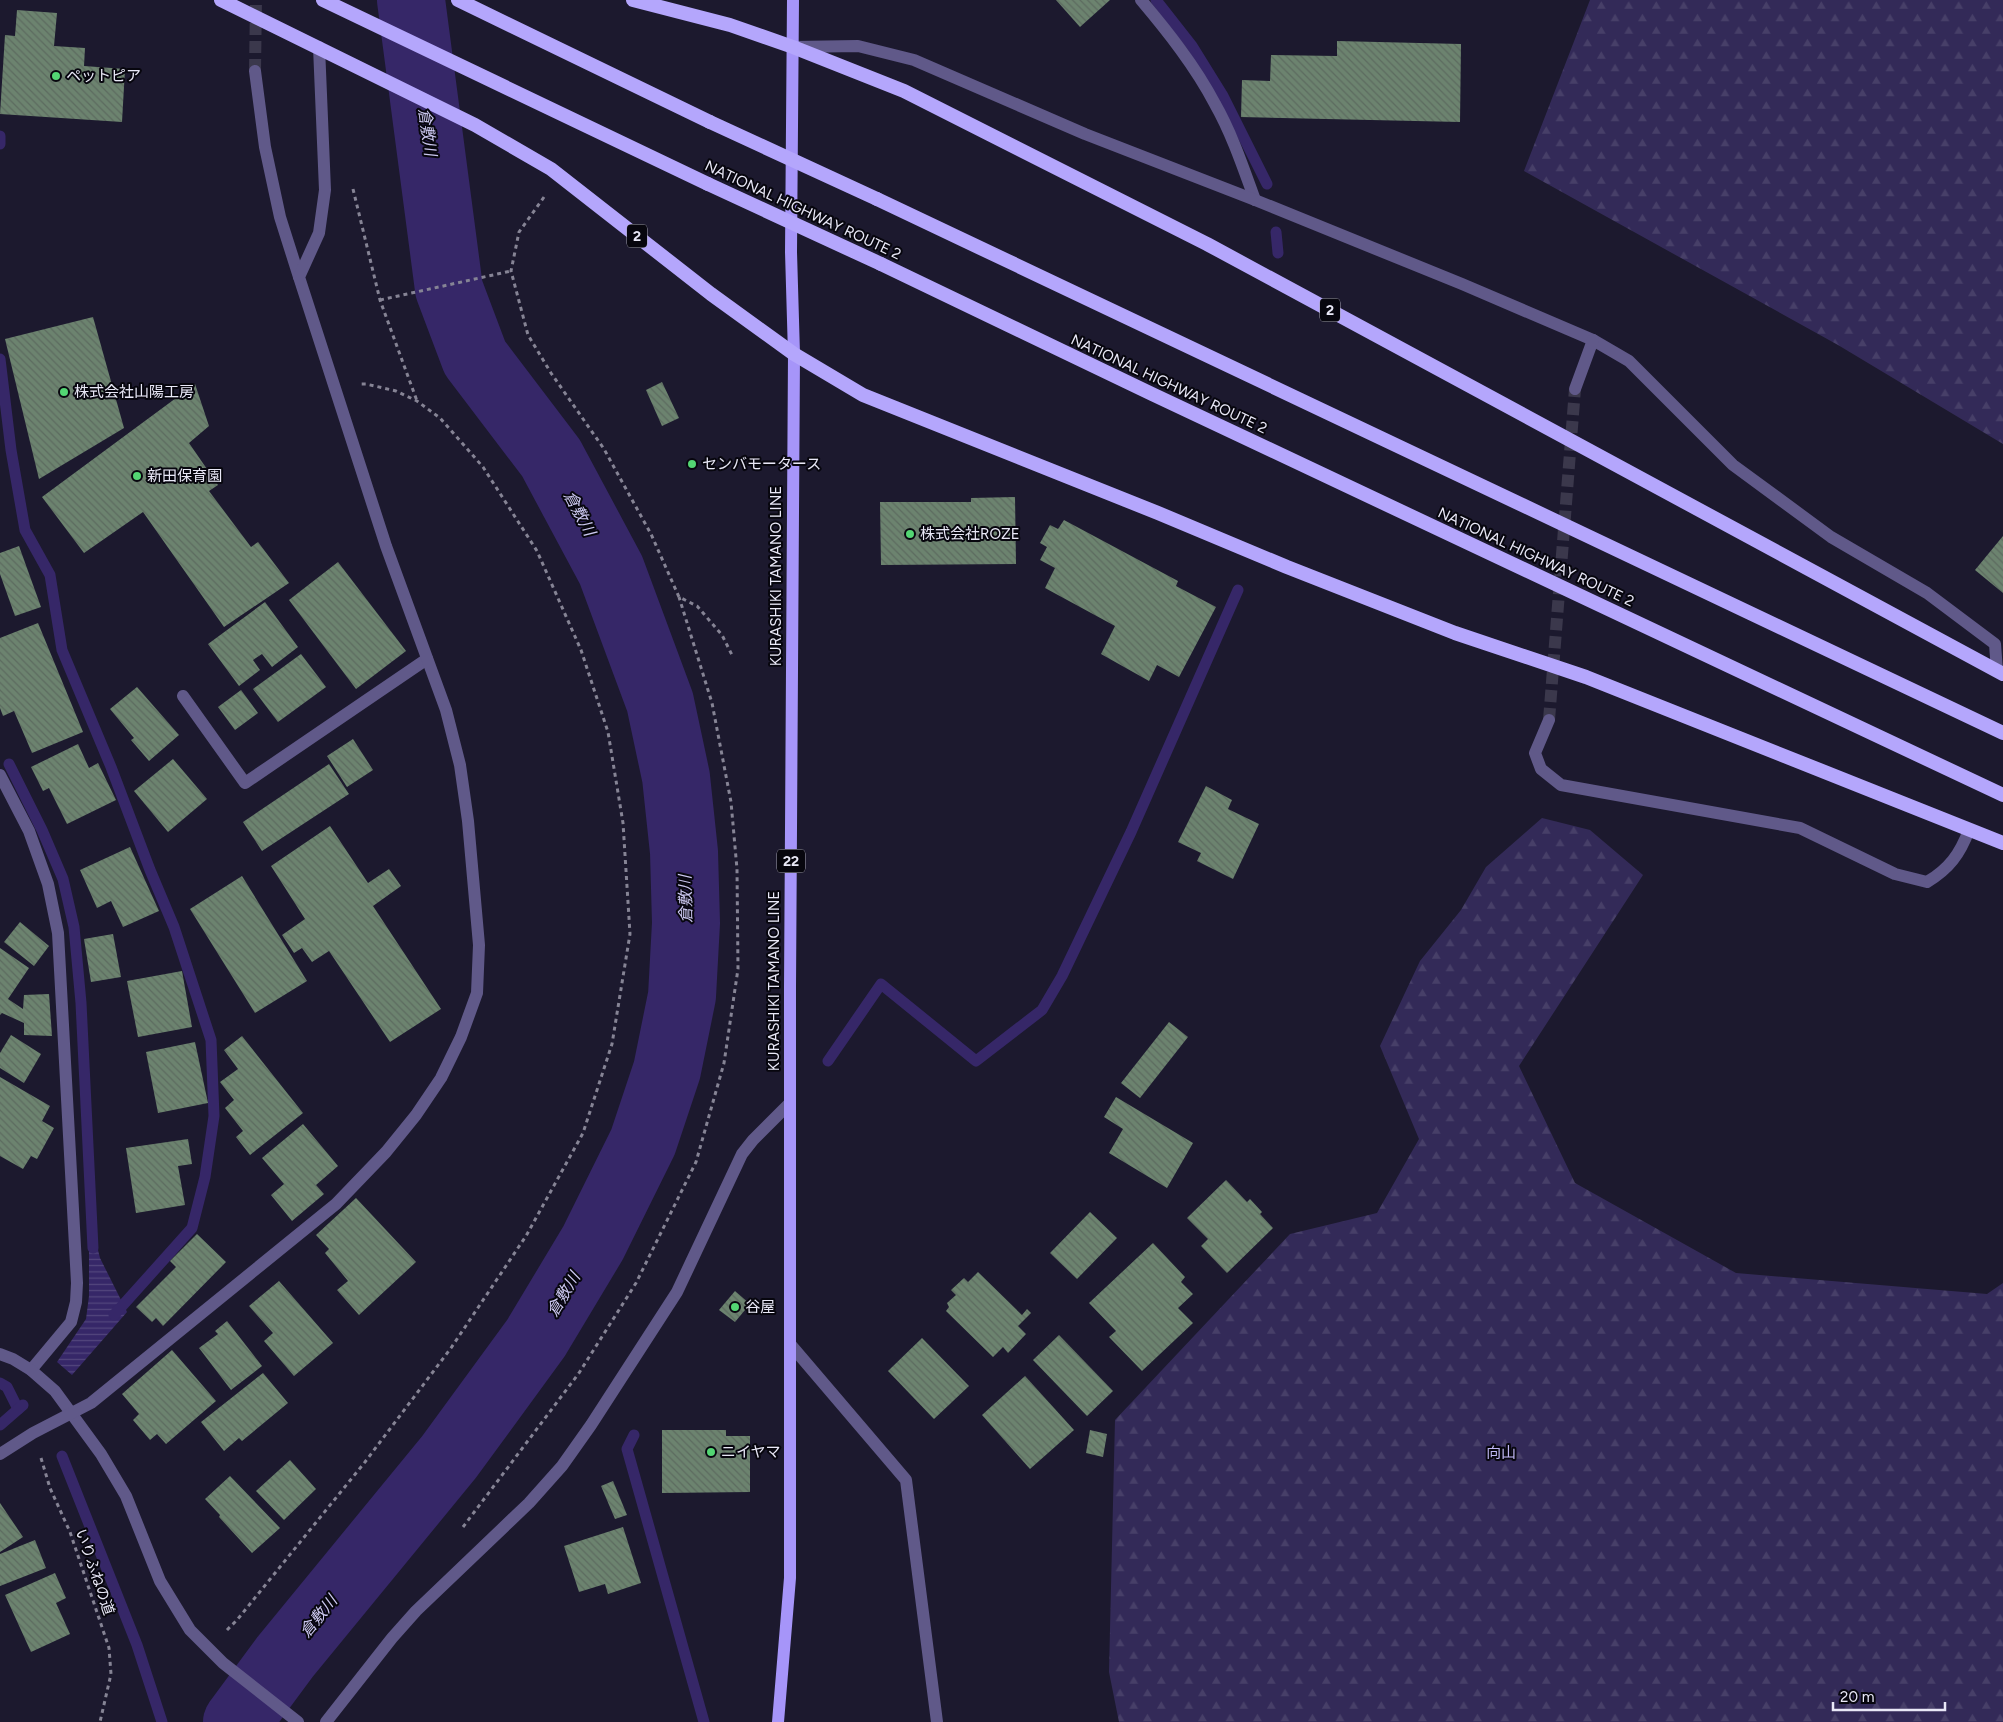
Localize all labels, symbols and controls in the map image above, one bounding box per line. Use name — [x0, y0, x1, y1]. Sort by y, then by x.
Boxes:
place label: ペットピア — [66, 67, 141, 85]
marker: ペットピア — [50, 70, 62, 82]
water label: 倉敷川 — [415, 107, 441, 159]
street label: NATIONAL HIGHWAY ROUTE 2 — [702, 157, 904, 263]
road number: 2 — [627, 225, 647, 248]
road number: 2 — [1320, 298, 1340, 322]
street label: NATIONAL HIGHWAY ROUTE 2 — [1068, 331, 1270, 437]
place label: 株式会社山陽工房 — [74, 383, 194, 401]
marker: 株式会社山陽工房 — [58, 386, 70, 398]
place label: センバモータース — [702, 455, 821, 473]
marker: センバモータース — [686, 458, 698, 470]
place label: 新田保育園 — [147, 467, 222, 485]
marker: 新田保育園 — [131, 470, 143, 482]
street label: KURASHIKI TAMANO LINE — [767, 486, 785, 666]
water label: 倉敷川 — [560, 488, 600, 541]
street label: NATIONAL HIGHWAY ROUTE 2 — [1435, 504, 1637, 610]
place label: 株式会社ROZE — [920, 525, 1020, 543]
marker: 株式会社ROZE — [904, 528, 916, 540]
road number: 22 — [777, 849, 805, 872]
water label: 倉敷川 — [676, 873, 695, 923]
street label: KURASHIKI TAMANO LINE — [765, 891, 783, 1071]
water label: 倉敷川 — [543, 1267, 585, 1320]
place label: 谷屋 — [745, 1298, 775, 1316]
marker: 谷屋 — [729, 1301, 741, 1313]
place label: ニイヤマ — [721, 1443, 781, 1461]
park label: 向山 — [1486, 1444, 1516, 1462]
marker: ニイヤマ — [705, 1446, 717, 1458]
street label: いりふねの道 — [72, 1527, 118, 1617]
water label: 倉敷川 — [296, 1590, 342, 1641]
scale bar — [1833, 1680, 1946, 1712]
text: 20 m — [1840, 1688, 1874, 1706]

